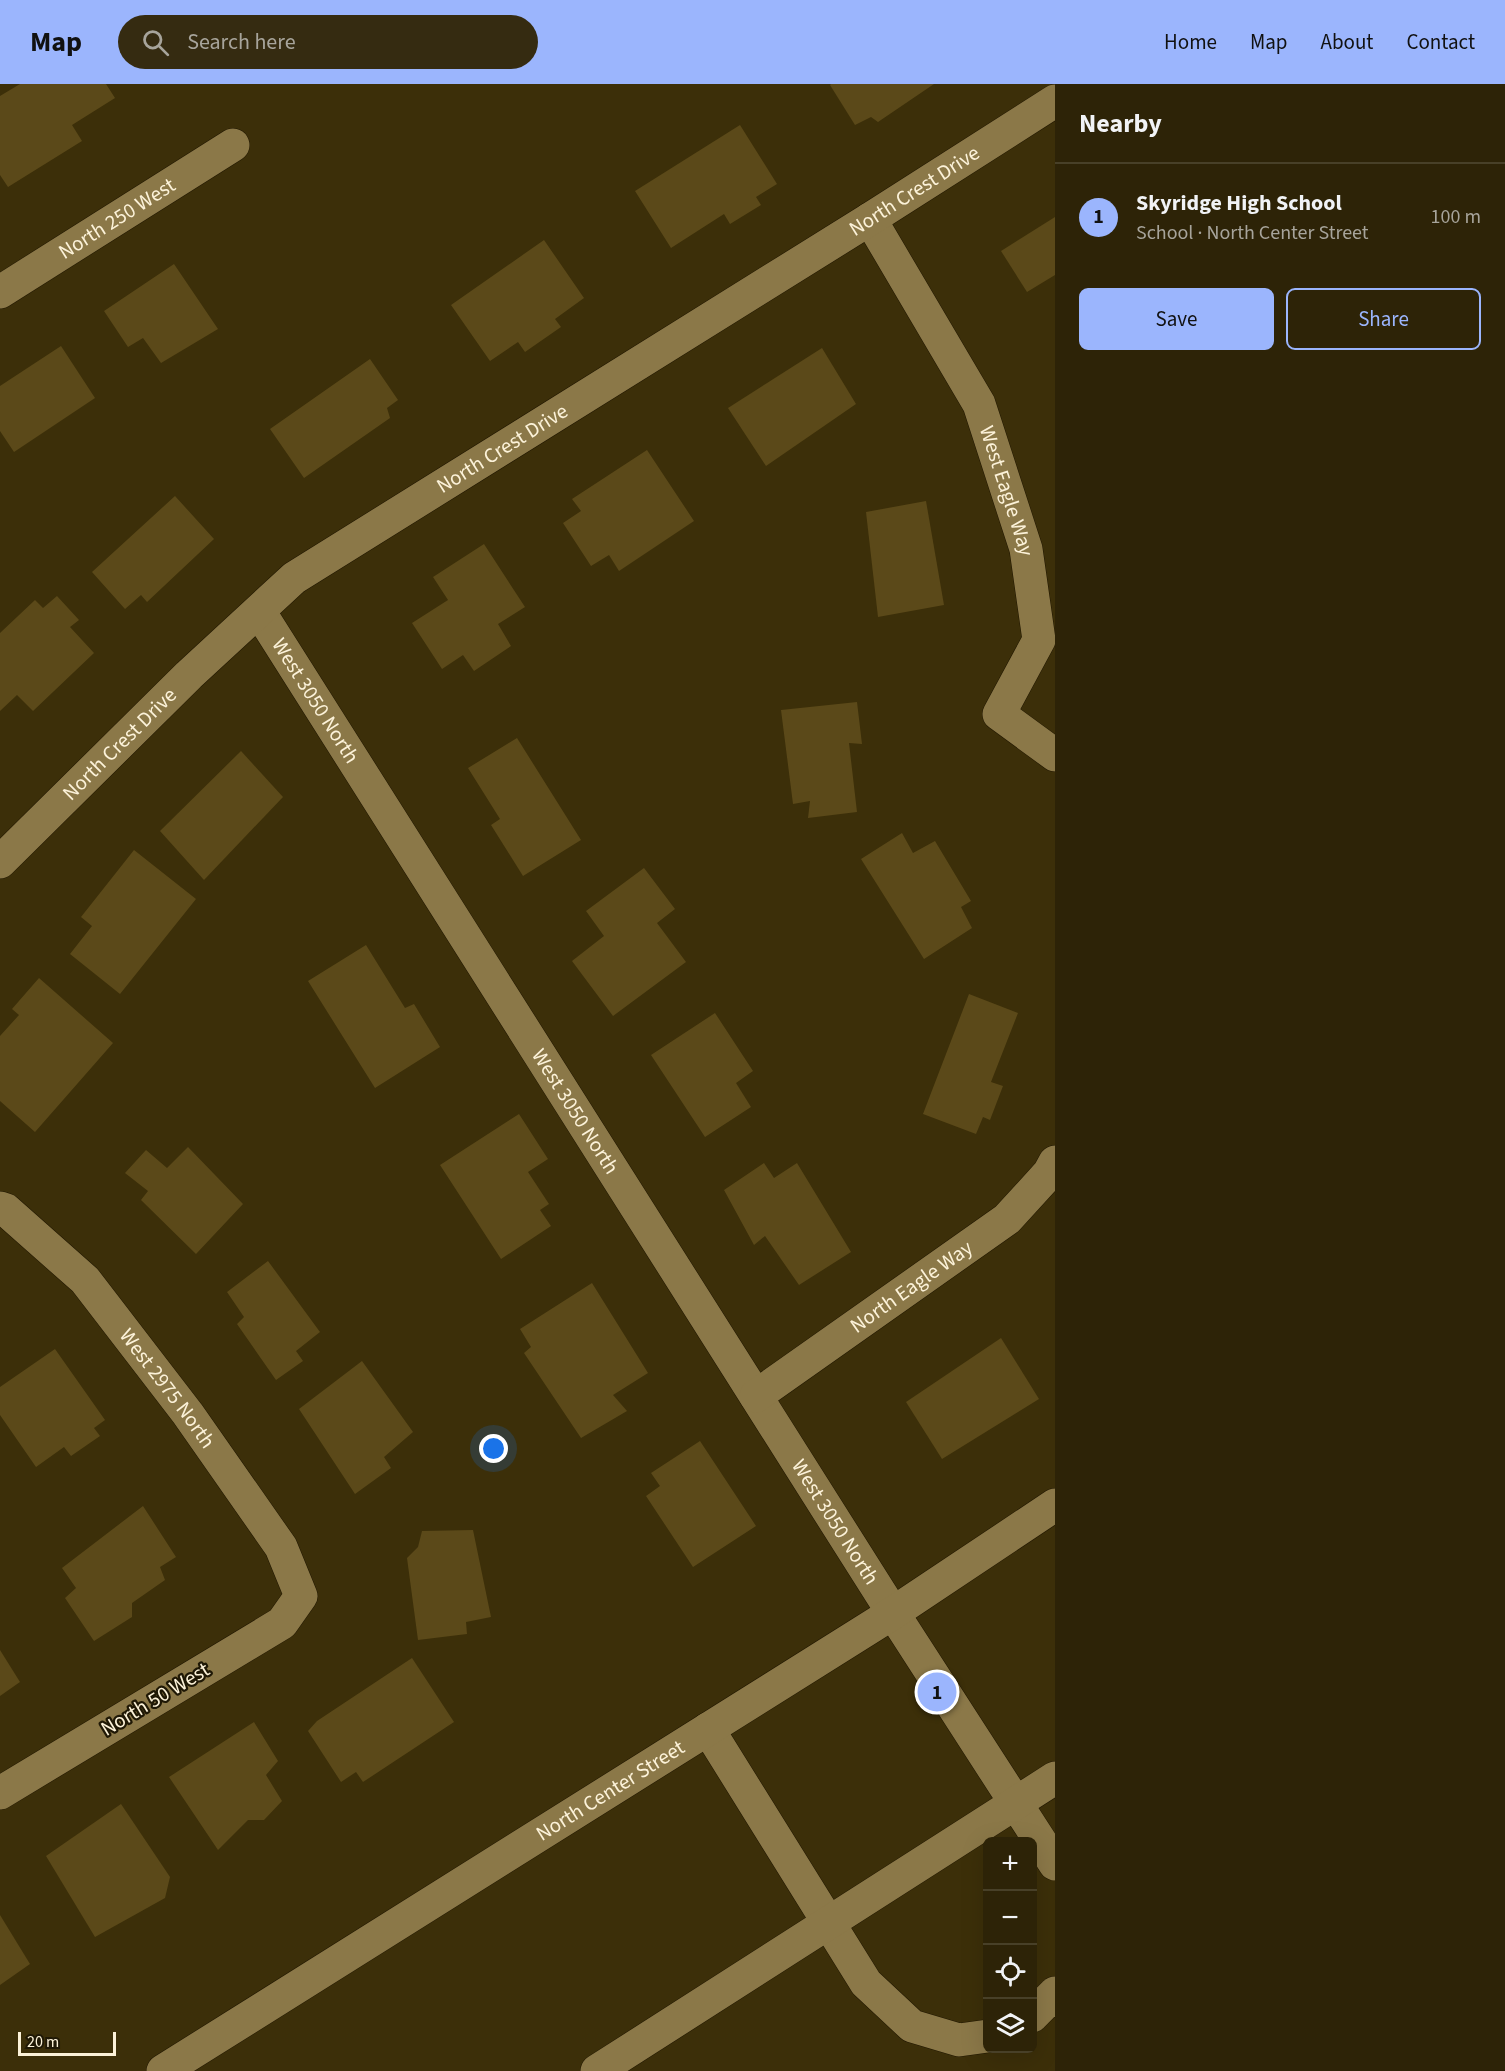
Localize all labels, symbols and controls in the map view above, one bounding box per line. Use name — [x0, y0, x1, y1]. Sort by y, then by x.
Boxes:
search box — [118, 15, 538, 69]
text: Map — [30, 22, 82, 62]
icon: search — [139, 26, 172, 59]
text: Search here — [187, 26, 296, 58]
text: Home — [1164, 27, 1217, 57]
text: Map — [1250, 27, 1288, 57]
text: About — [1321, 27, 1373, 57]
text: Contact — [1406, 27, 1475, 57]
text: Nearby — [1079, 105, 1162, 142]
street label: North Crest Drive — [843, 138, 985, 244]
street label: North 250 West — [52, 170, 181, 267]
text: Skyridge High School — [1136, 187, 1342, 219]
text: 1 — [1093, 203, 1104, 231]
text: 100 m — [1431, 203, 1481, 231]
text: School · North Center Street — [1136, 219, 1369, 247]
button: Save — [1079, 288, 1274, 350]
button: Share — [1286, 288, 1481, 350]
street label: North Crest Drive — [431, 396, 574, 501]
street label: West Eagle Way — [972, 422, 1042, 558]
street label: West 3050 North — [265, 632, 367, 769]
street label: North Crest Drive — [56, 681, 183, 807]
street label: West 3050 North — [525, 1043, 627, 1180]
street label: North Eagle Way — [844, 1233, 979, 1340]
street label: West 2975 North — [112, 1322, 223, 1454]
your location — [479, 1434, 508, 1463]
street label: West 3050 North — [784, 1453, 886, 1591]
street label: North 50 West — [95, 1655, 215, 1743]
pin: 1 — [918, 1670, 956, 1714]
street label: North Center Street — [530, 1732, 690, 1848]
map controls — [983, 1837, 1037, 2053]
button: + — [983, 1837, 1037, 1891]
button: − — [983, 1891, 1037, 1945]
button: locate — [983, 1945, 1037, 1999]
button: layers — [983, 1999, 1037, 2053]
scale bar — [18, 2029, 116, 2056]
text: 20 m — [27, 2031, 59, 2053]

